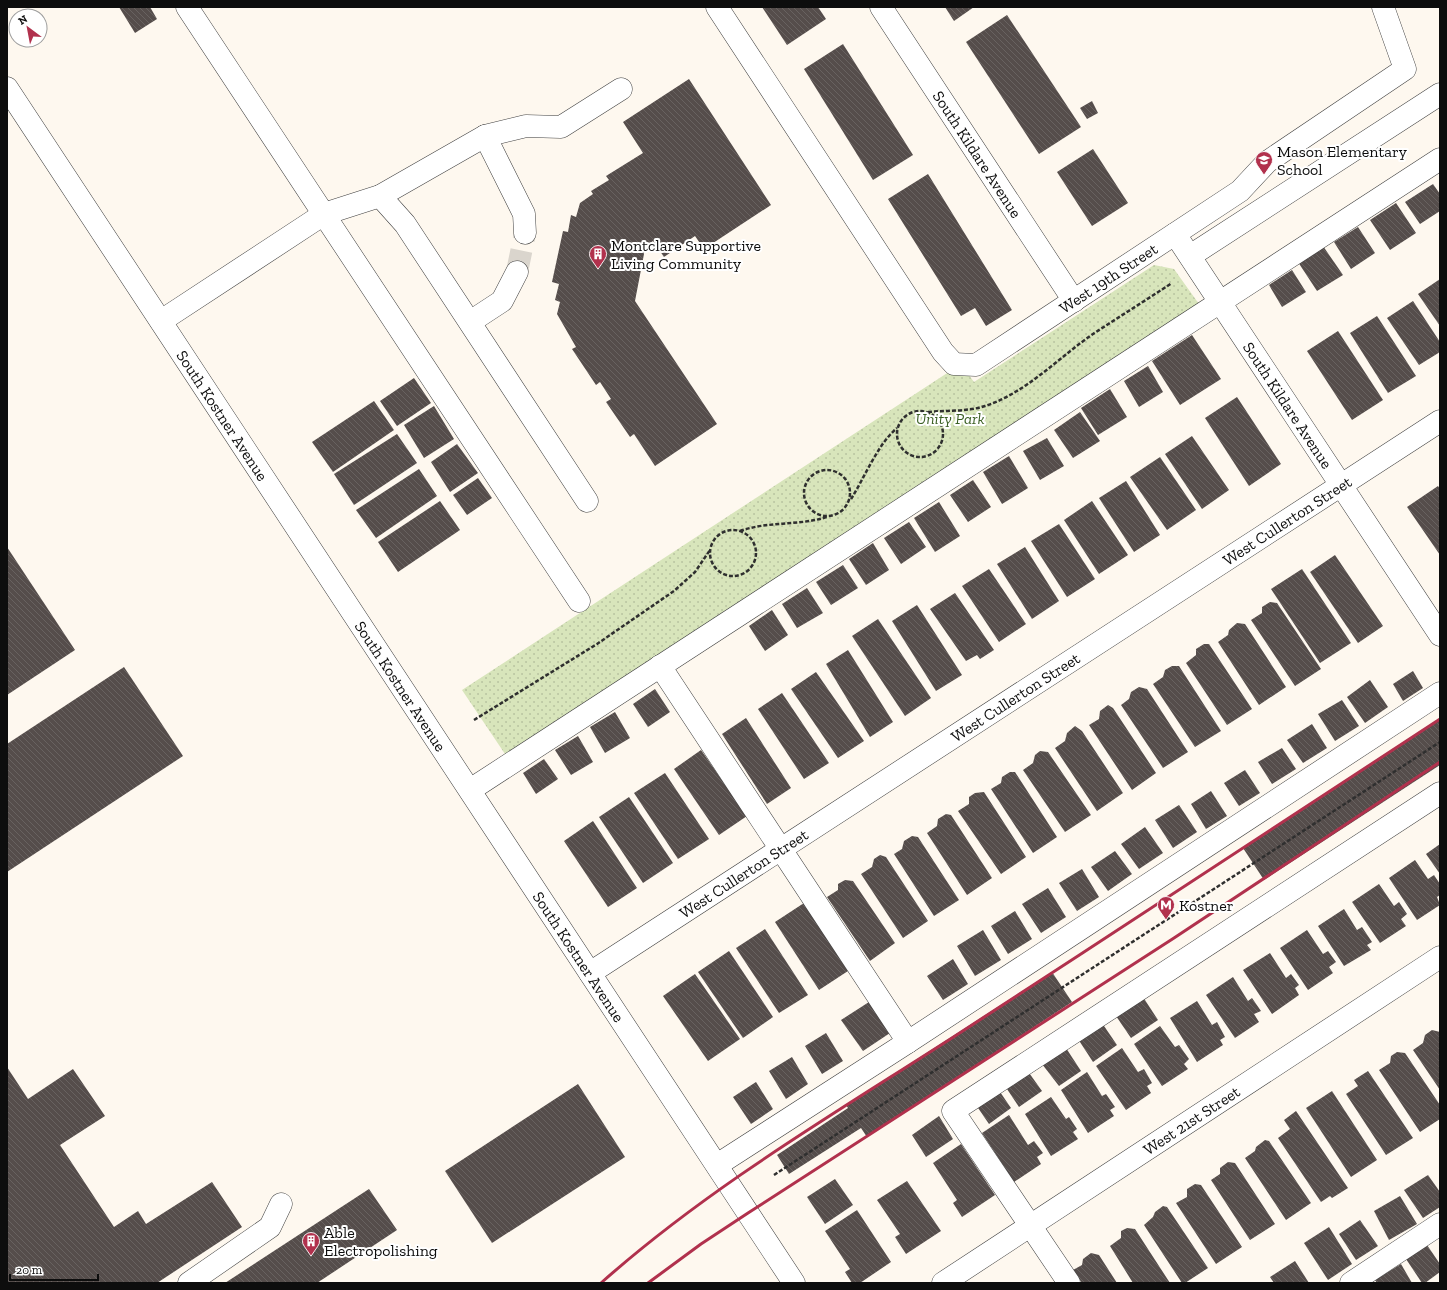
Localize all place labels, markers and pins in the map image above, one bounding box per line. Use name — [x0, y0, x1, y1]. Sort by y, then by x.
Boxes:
place label: Mason Elementary School — [1277, 142, 1408, 179]
school or university icon: Mason Elementary School — [1254, 150, 1274, 175]
place label: Montclare Supportive Living Community — [611, 236, 761, 273]
building icon: Montclare Supportive Living Community — [588, 244, 608, 269]
metro station icon: Kostner — [1156, 895, 1176, 920]
place label: Kostner — [1179, 896, 1234, 915]
place label: Able Electropolishing — [324, 1223, 438, 1260]
building icon: Able Electropolishing — [301, 1231, 321, 1256]

